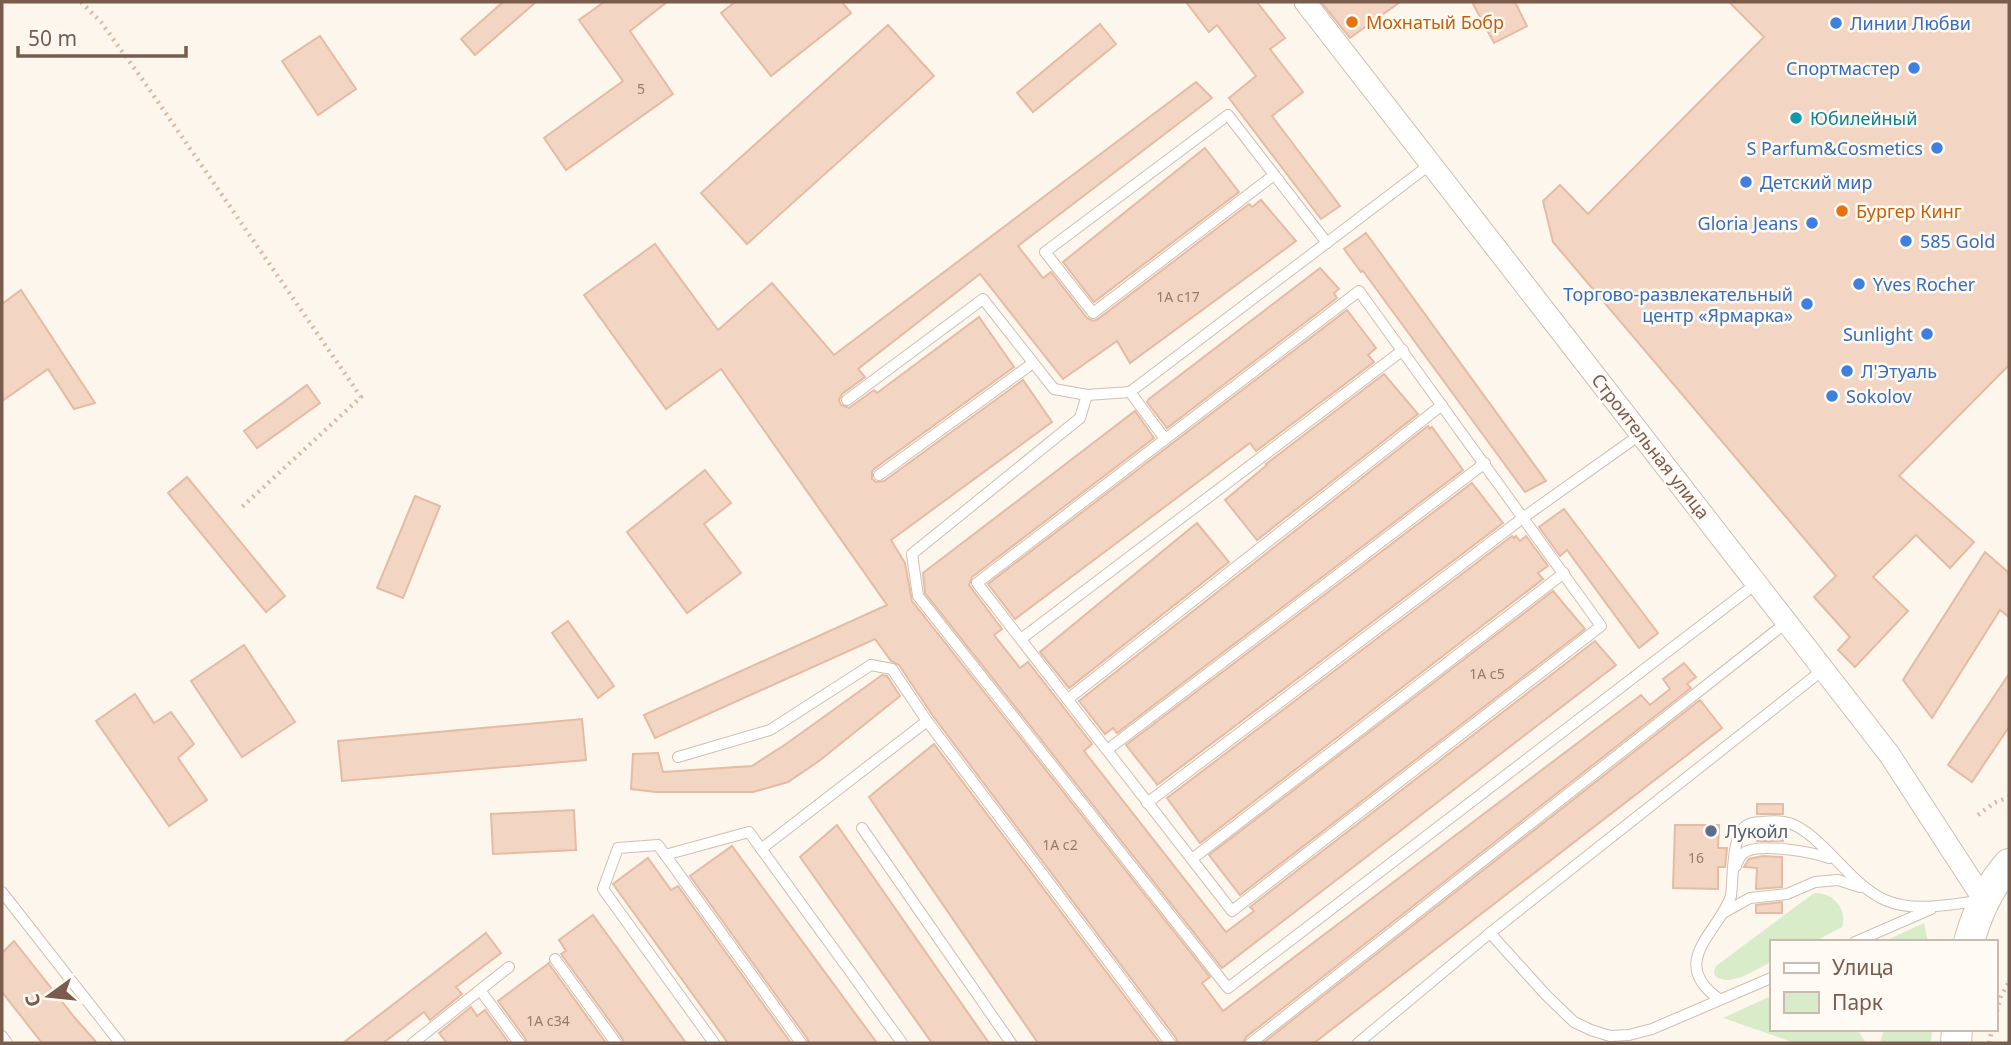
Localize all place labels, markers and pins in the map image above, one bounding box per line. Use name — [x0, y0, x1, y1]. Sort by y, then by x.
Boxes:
place label: Мохнатый Бобр — [1366, 10, 1504, 34]
place label: Линии Любви — [1850, 11, 1971, 35]
marker: Мохнатый Бобр — [1344, 14, 1360, 30]
marker: Линии Любви — [1828, 15, 1844, 31]
place label: Спортмастер — [1786, 56, 1900, 80]
marker: Спортмастер — [1906, 60, 1922, 76]
place label: Юбилейный — [1810, 106, 1917, 130]
marker: Юбилейный — [1788, 110, 1804, 126]
place label: S Parfum&Cosmetics — [1746, 136, 1923, 160]
marker: S Parfum&Cosmetics — [1929, 140, 1945, 156]
place label: Детский мир — [1760, 170, 1873, 194]
marker: Детский мир — [1738, 174, 1754, 190]
place label: Бургер Кинг — [1856, 199, 1962, 223]
marker: Бургер Кинг — [1834, 203, 1850, 219]
place label: Gloria Jeans — [1698, 211, 1798, 235]
marker: Gloria Jeans — [1804, 215, 1820, 231]
place label: 585 Gold — [1920, 229, 1995, 253]
marker: 585 Gold — [1898, 233, 1914, 249]
place label: Yves Rocher — [1873, 272, 1976, 296]
marker: Yves Rocher — [1851, 276, 1867, 292]
place label: Торгово-развлекательный центр «Ярмарка» — [1563, 282, 1793, 327]
marker: Торгово-развлекательный центр «Ярмарка» — [1799, 296, 1815, 312]
place label: Sunlight — [1843, 322, 1913, 346]
marker: Sunlight — [1919, 326, 1935, 342]
place label: Л'Этуаль — [1861, 359, 1937, 383]
marker: Л'Этуаль — [1839, 363, 1855, 379]
place label: Sokolov — [1846, 384, 1912, 408]
marker: Sokolov — [1824, 388, 1840, 404]
place label: Лукойл — [1725, 819, 1788, 843]
marker: Лукойл — [1703, 823, 1719, 839]

